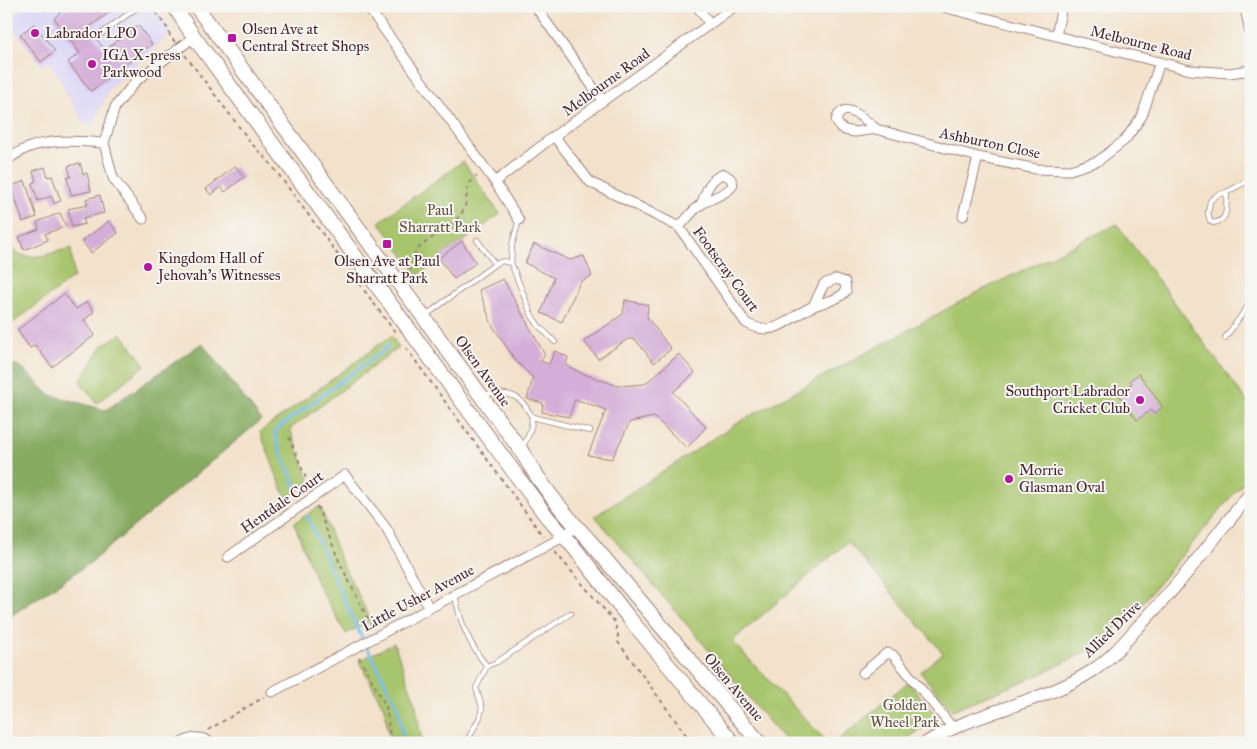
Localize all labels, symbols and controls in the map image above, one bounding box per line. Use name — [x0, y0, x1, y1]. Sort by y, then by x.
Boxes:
place label: Olsen Ave at Central Street Shops — [242, 20, 369, 55]
street label: Melbourne Road — [1088, 22, 1194, 64]
place label: Labrador LPO — [45, 24, 137, 42]
marker: Labrador LPO — [29, 27, 41, 39]
marker: Olsen Ave at Central Street Shops — [226, 32, 238, 44]
street label: Melbourne Road — [559, 44, 654, 120]
place label: IGA X-press Parkwood — [102, 46, 180, 81]
marker: IGA X-press Parkwood — [86, 58, 98, 70]
street label: Ashburton Close — [937, 123, 1042, 162]
park label: Paul Sharratt Park — [399, 201, 481, 236]
street label: Footscray Court — [689, 223, 763, 316]
marker: Olsen Ave at Paul Sharratt Park — [381, 238, 393, 250]
place label: Kingdom Hall of Jehovah's Witnesses — [156, 249, 281, 285]
place label: Olsen Ave at Paul Sharratt Park — [334, 252, 441, 287]
marker: Kingdom Hall of Jehovah's Witnesses — [142, 261, 154, 273]
street label: Olsen Avenue — [451, 332, 515, 410]
place label: Southport Labrador Cricket Club — [1005, 382, 1130, 417]
marker: Southport Labrador Cricket Club — [1134, 394, 1146, 406]
place label: Morrie Glasman Oval — [1019, 461, 1106, 496]
street label: Hentdale Court — [237, 467, 327, 537]
marker: Morrie Glasman Oval — [1003, 473, 1015, 485]
street label: Little Usher Avenue — [359, 561, 477, 635]
street label: Allied Drive — [1078, 597, 1145, 662]
street label: Olsen Avenue — [700, 649, 768, 725]
park label: Golden Wheel Park — [870, 696, 940, 731]

